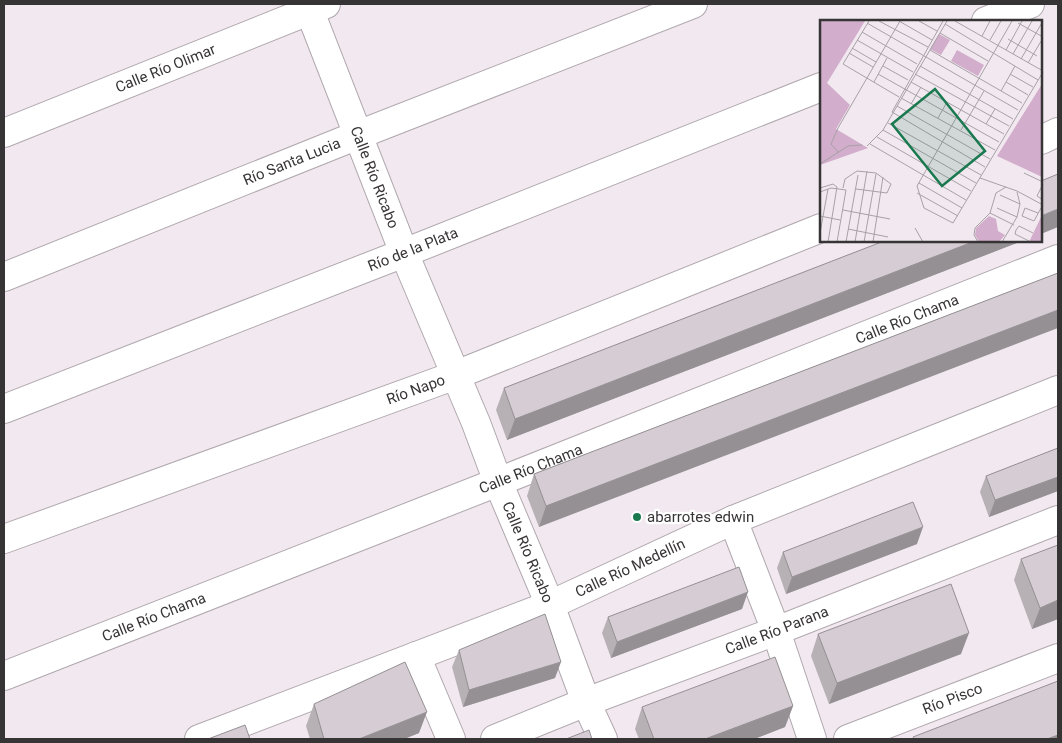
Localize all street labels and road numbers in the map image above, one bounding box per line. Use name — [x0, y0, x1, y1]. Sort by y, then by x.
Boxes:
street label: Calle Río Olimar — [113, 40, 218, 96]
street label: Calle Río Ricabo — [346, 124, 403, 231]
street label: Río Santa Lucia — [240, 134, 343, 189]
street label: Río de la Plata — [365, 223, 461, 275]
street label: Calle Río Chama — [853, 290, 961, 348]
street label: Río Napo — [384, 371, 448, 408]
street label: Calle Río Chama — [476, 440, 585, 498]
street label: Calle Río Ricabo — [498, 499, 557, 605]
street label: Calle Río Medellín — [572, 535, 688, 601]
street label: Calle Río Chama — [99, 589, 208, 646]
street label: Calle Río Parana — [723, 602, 831, 658]
street label: Río Pisco — [920, 679, 985, 718]

